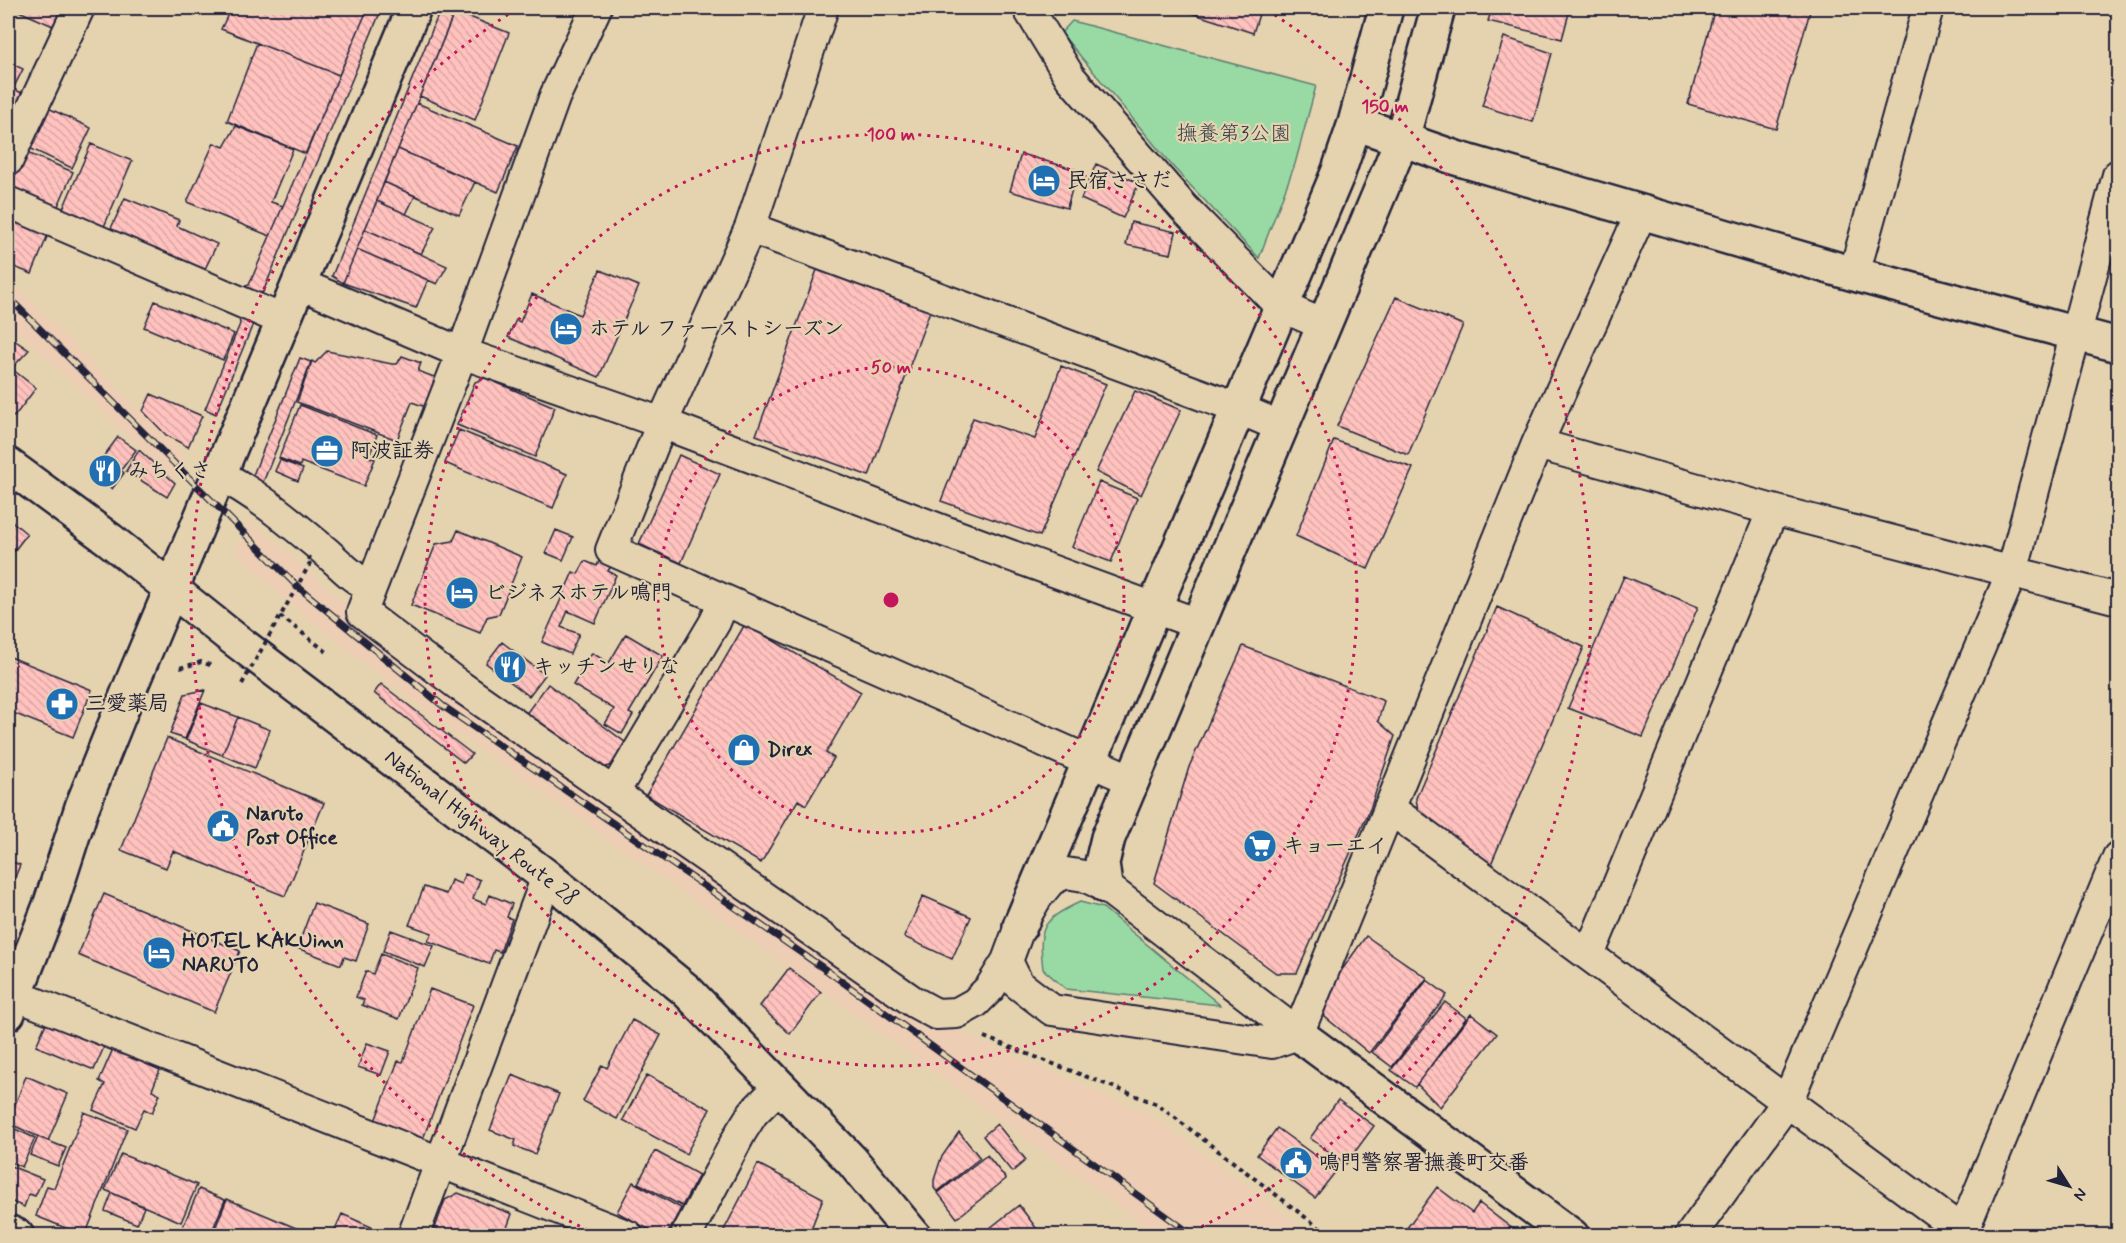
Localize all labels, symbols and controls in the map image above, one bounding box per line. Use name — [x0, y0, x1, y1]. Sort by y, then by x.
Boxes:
text: 150 m — [1361, 95, 1409, 119]
park label: 撫養第3公園 — [1177, 120, 1291, 148]
text: 100 m — [867, 123, 915, 147]
hotel icon: 民宿ささだ — [1026, 163, 1062, 199]
place label: 民宿ささだ — [1067, 167, 1172, 195]
hotel icon: ホテル ファーストシーズン — [548, 311, 584, 347]
place label: ホテル ファーストシーズン — [589, 315, 844, 343]
text: 50 m — [871, 356, 911, 380]
office icon: 阿波証券 — [309, 433, 345, 469]
place label: 阿波証券 — [350, 437, 434, 465]
restaurant icon: みちくさ — [87, 453, 123, 489]
place label: みちくさ — [128, 457, 212, 485]
hotel icon: ビジネスホテル鳴門 — [444, 575, 480, 611]
place label: ビジネスホテル鳴門 — [485, 579, 672, 607]
centre of rings — [881, 590, 901, 610]
restaurant icon: キッチンせりな — [492, 649, 528, 685]
place label: キッチンせりな — [533, 653, 680, 681]
pharmacy icon: 三愛薬局 — [44, 686, 80, 722]
place label: 三愛薬局 — [85, 690, 169, 718]
shop icon: Direx — [726, 732, 762, 768]
place label: Direx — [767, 736, 813, 764]
street label: National Highway Route 28 — [378, 744, 584, 912]
place label: Naruto Post Office — [246, 800, 338, 852]
public building icon: Naruto Post Office — [205, 808, 241, 844]
supermarket icon: キョーエイ — [1242, 828, 1278, 864]
place label: キョーエイ — [1283, 832, 1387, 860]
place label: HOTEL KAKUinn NARUTO — [182, 927, 344, 979]
hotel icon: HOTEL KAKUinn NARUTO — [141, 935, 177, 971]
public building icon: 鳴門警察署撫養町交番 — [1278, 1145, 1314, 1181]
place label: 鳴門警察署撫養町交番 — [1319, 1149, 1529, 1177]
north arrow — [2039, 1156, 2099, 1216]
text: N — [2068, 1184, 2091, 1205]

